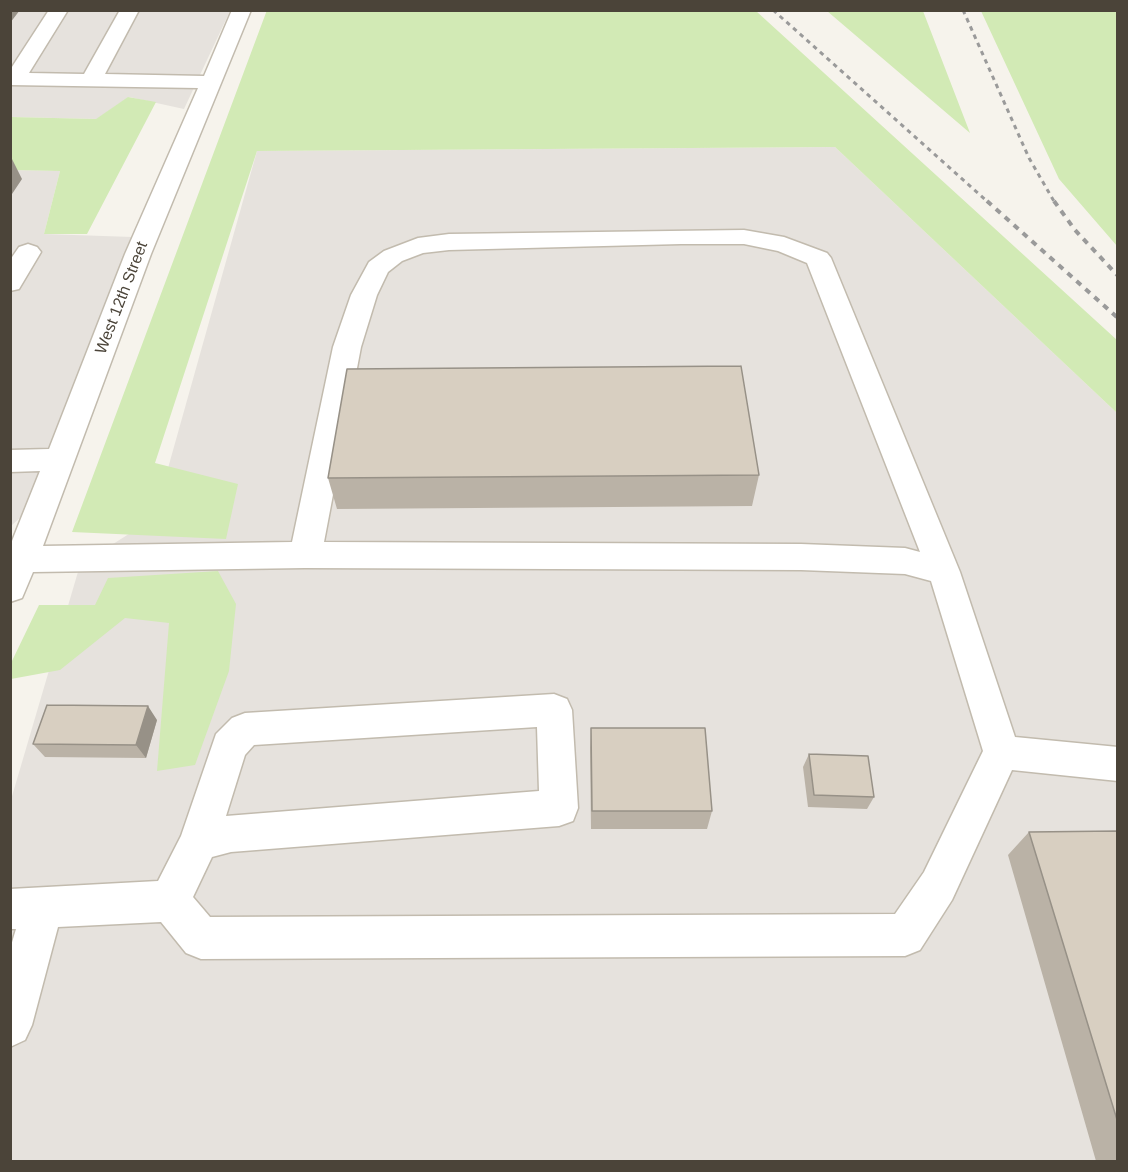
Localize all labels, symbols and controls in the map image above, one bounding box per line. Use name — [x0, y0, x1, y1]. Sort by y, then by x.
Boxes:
street label: West 12th Street — [92, 239, 152, 357]

